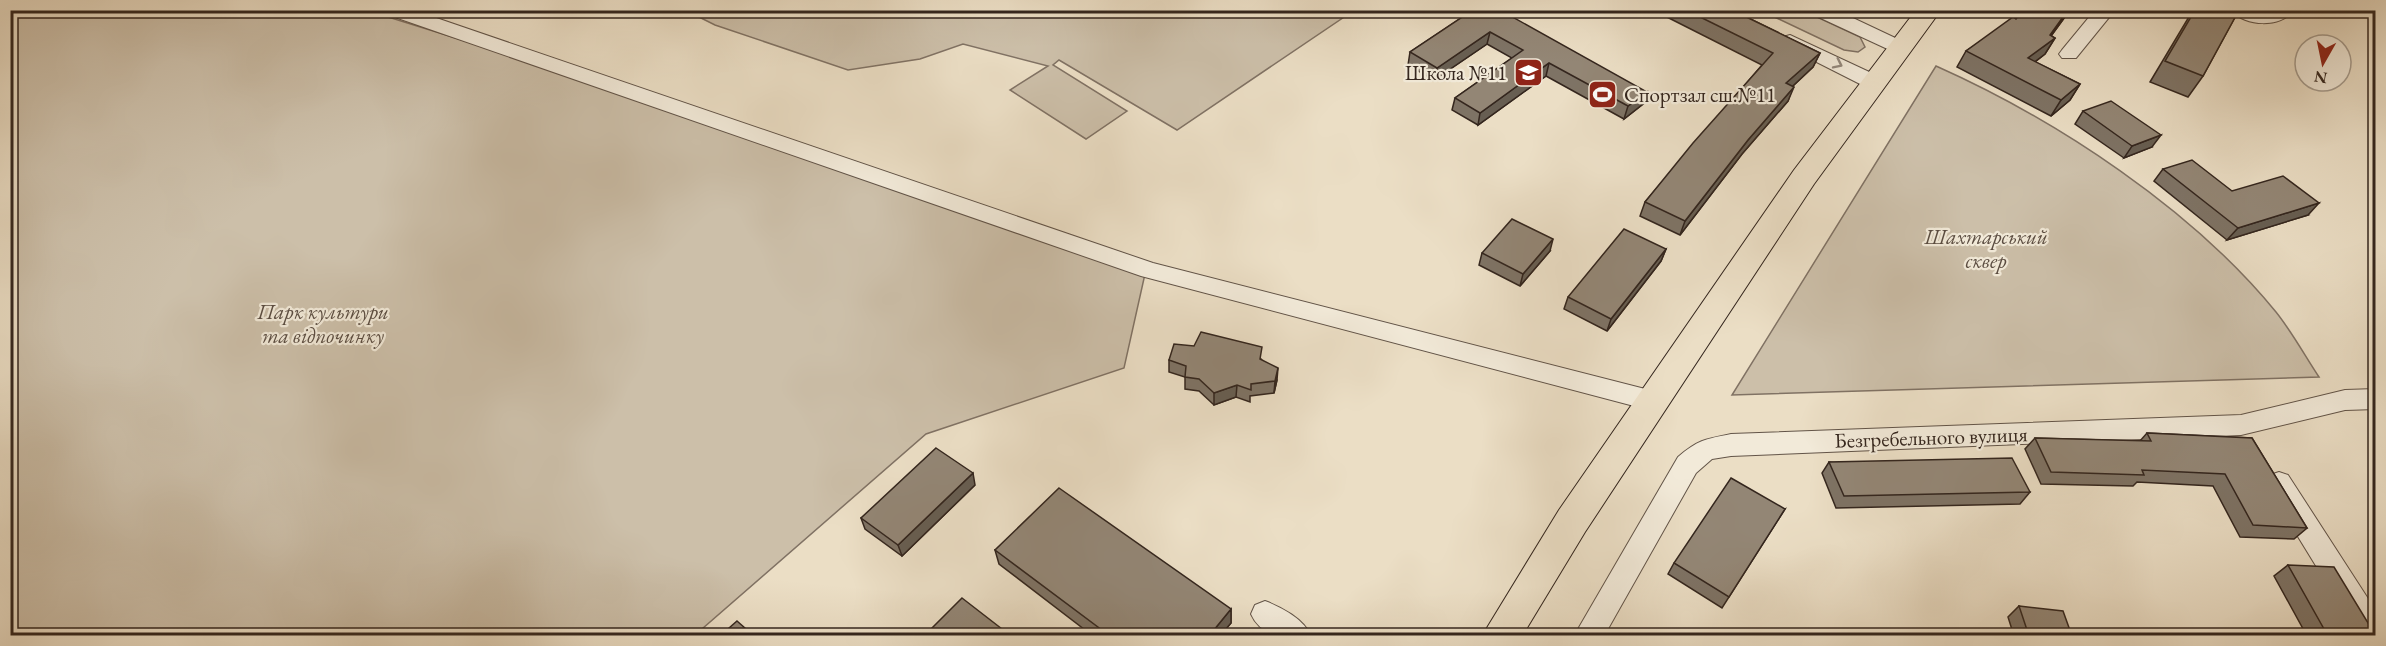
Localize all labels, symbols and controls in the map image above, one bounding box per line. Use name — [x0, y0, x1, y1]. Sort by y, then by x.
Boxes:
north arrow — [2293, 33, 2353, 93]
school or university icon: Школа №11 — [1512, 56, 1544, 88]
one-way arrow — [1832, 57, 1843, 69]
place label: Школа №11 — [1405, 59, 1507, 86]
text: N — [2313, 66, 2329, 89]
sports icon: Спортзал сш.№11 — [1587, 78, 1619, 110]
place label: Спортзал сш.№11 — [1624, 81, 1776, 108]
park label: Шахтарський сквер — [1923, 223, 2048, 274]
park label: Парк культури та відпочинку — [256, 298, 389, 349]
street label: Безгребельного вулиця — [1834, 420, 2028, 454]

